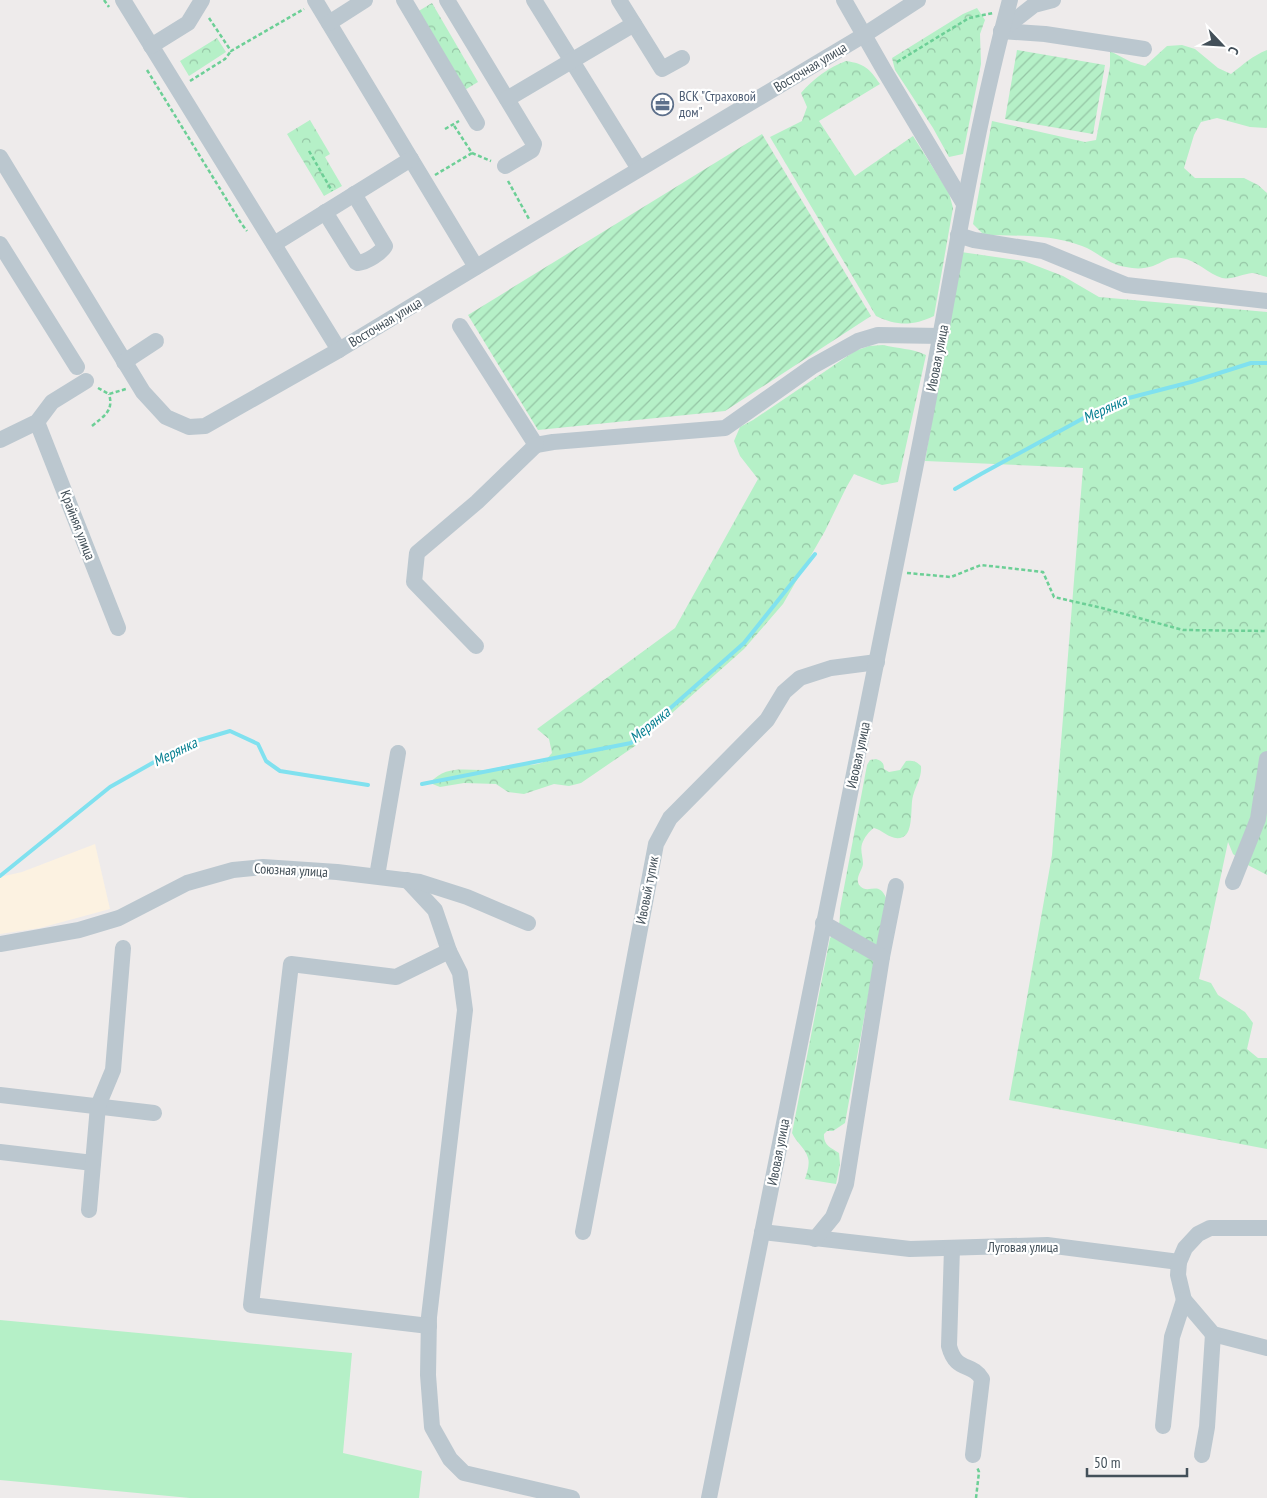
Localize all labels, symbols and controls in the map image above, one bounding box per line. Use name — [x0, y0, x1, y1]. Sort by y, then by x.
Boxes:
north arrow — [1197, 20, 1247, 70]
street label: Восточная улица — [770, 38, 850, 96]
text: С — [1224, 44, 1243, 58]
place label: ВСК "Страховой дом" — [679, 87, 756, 121]
office icon: ВСК "Страховой дом" — [651, 92, 675, 116]
street label: Восточная улица — [345, 293, 425, 351]
street label: Ивовая улица — [922, 323, 952, 393]
water label: Мерянка — [1080, 390, 1131, 427]
street label: Крайняя улица — [56, 488, 100, 562]
water label: Мерянка — [626, 702, 674, 747]
street label: Ивовая улица — [842, 720, 874, 790]
water label: Мерянка — [150, 732, 201, 770]
street label: Ивовый тупик — [632, 854, 663, 926]
street label: Союзная улица — [254, 859, 328, 881]
street label: Ивовая улица — [763, 1117, 793, 1187]
street label: Луговая улица — [987, 1238, 1058, 1256]
scale bar — [1087, 1446, 1187, 1478]
text: 50 m — [1094, 1453, 1120, 1472]

